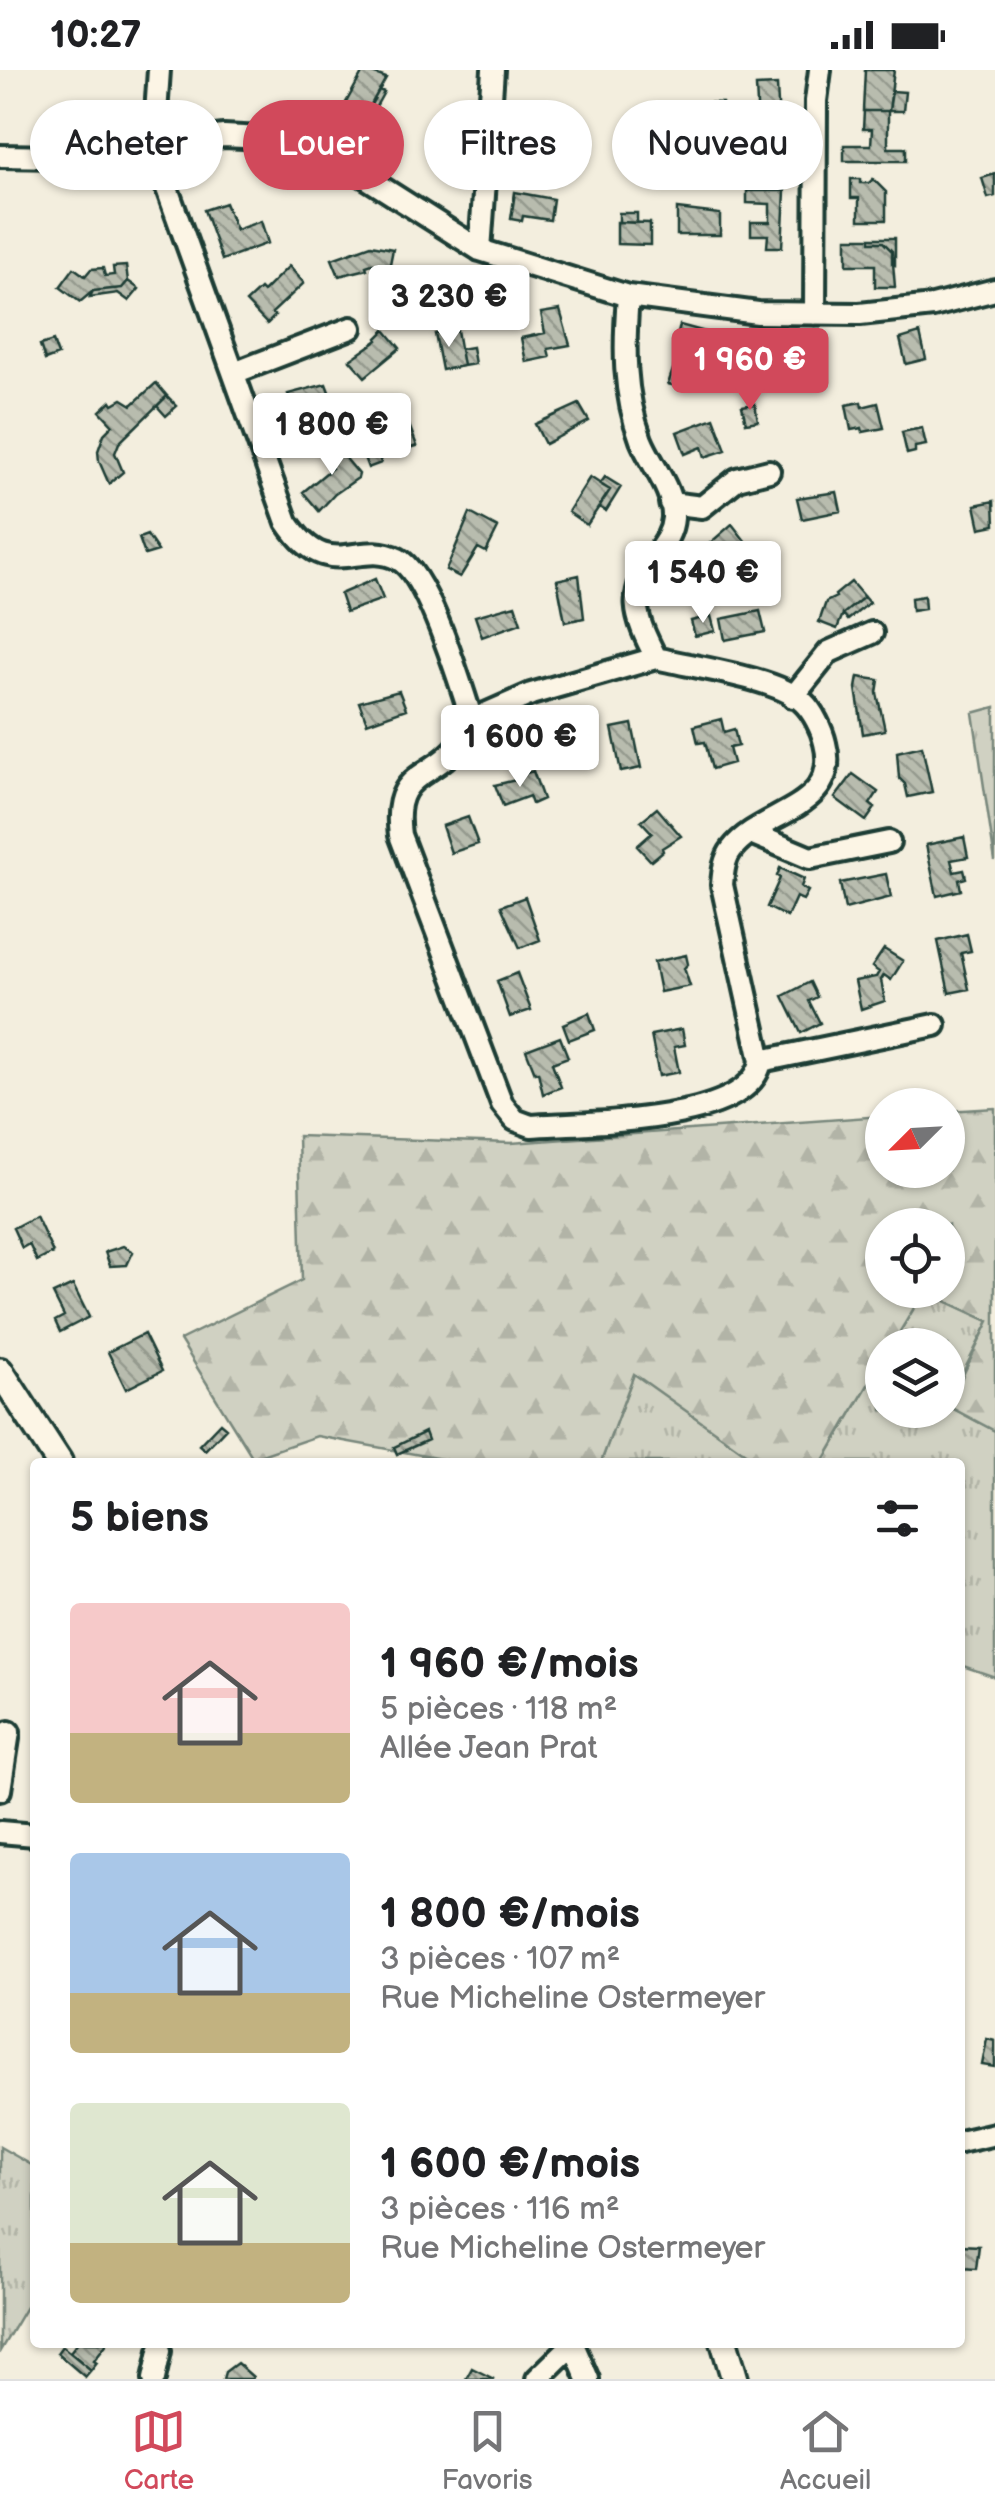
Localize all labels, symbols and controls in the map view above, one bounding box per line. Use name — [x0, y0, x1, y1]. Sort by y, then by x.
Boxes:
text: 10:27 — [50, 13, 142, 58]
chip: Acheter — [30, 100, 223, 190]
chip: Louer — [243, 100, 404, 190]
chip: Filtres — [424, 100, 592, 190]
chip: Nouveau — [612, 100, 823, 190]
pin: 3 230 € — [357, 265, 541, 350]
text: 3 230 € — [390, 278, 508, 317]
pin: 1 960 € — [658, 328, 842, 413]
text: 1 960 € — [694, 341, 806, 380]
pin: 1 800 € — [240, 393, 424, 478]
text: 1 800 € — [275, 406, 389, 445]
pin: 1 540 € — [611, 541, 795, 626]
text: 1 540 € — [647, 554, 759, 593]
pin: 1 600 € — [428, 705, 612, 790]
text: 1 600 € — [463, 718, 577, 757]
north arrow — [865, 1088, 965, 1188]
map controls — [865, 1088, 965, 1428]
button: locate — [865, 1208, 965, 1308]
button: layers — [865, 1328, 965, 1428]
icon: filters — [870, 1491, 925, 1546]
text: 5 biens — [70, 1493, 209, 1544]
text: 1 960 €/mois — [380, 1639, 639, 1690]
icon: home — [150, 1643, 270, 1763]
text: 5 pièces · 118 m² — [380, 1690, 617, 1729]
text: Allée Jean Prat — [380, 1729, 598, 1768]
text: 1 800 €/mois — [380, 1889, 640, 1940]
icon: home — [150, 1893, 270, 2013]
text: 3 pièces · 107 m² — [380, 1940, 620, 1979]
text: Rue Micheline Ostermeyer — [380, 1979, 765, 2018]
text: 1 600 €/mois — [380, 2139, 640, 2190]
icon: home — [150, 2143, 270, 2263]
text: 3 pièces · 116 m² — [380, 2190, 620, 2229]
text: Rue Micheline Ostermeyer — [380, 2229, 765, 2268]
tab: Carte — [124, 2404, 194, 2497]
tab: Favoris — [441, 2404, 533, 2497]
tab: Accueil — [780, 2404, 871, 2497]

